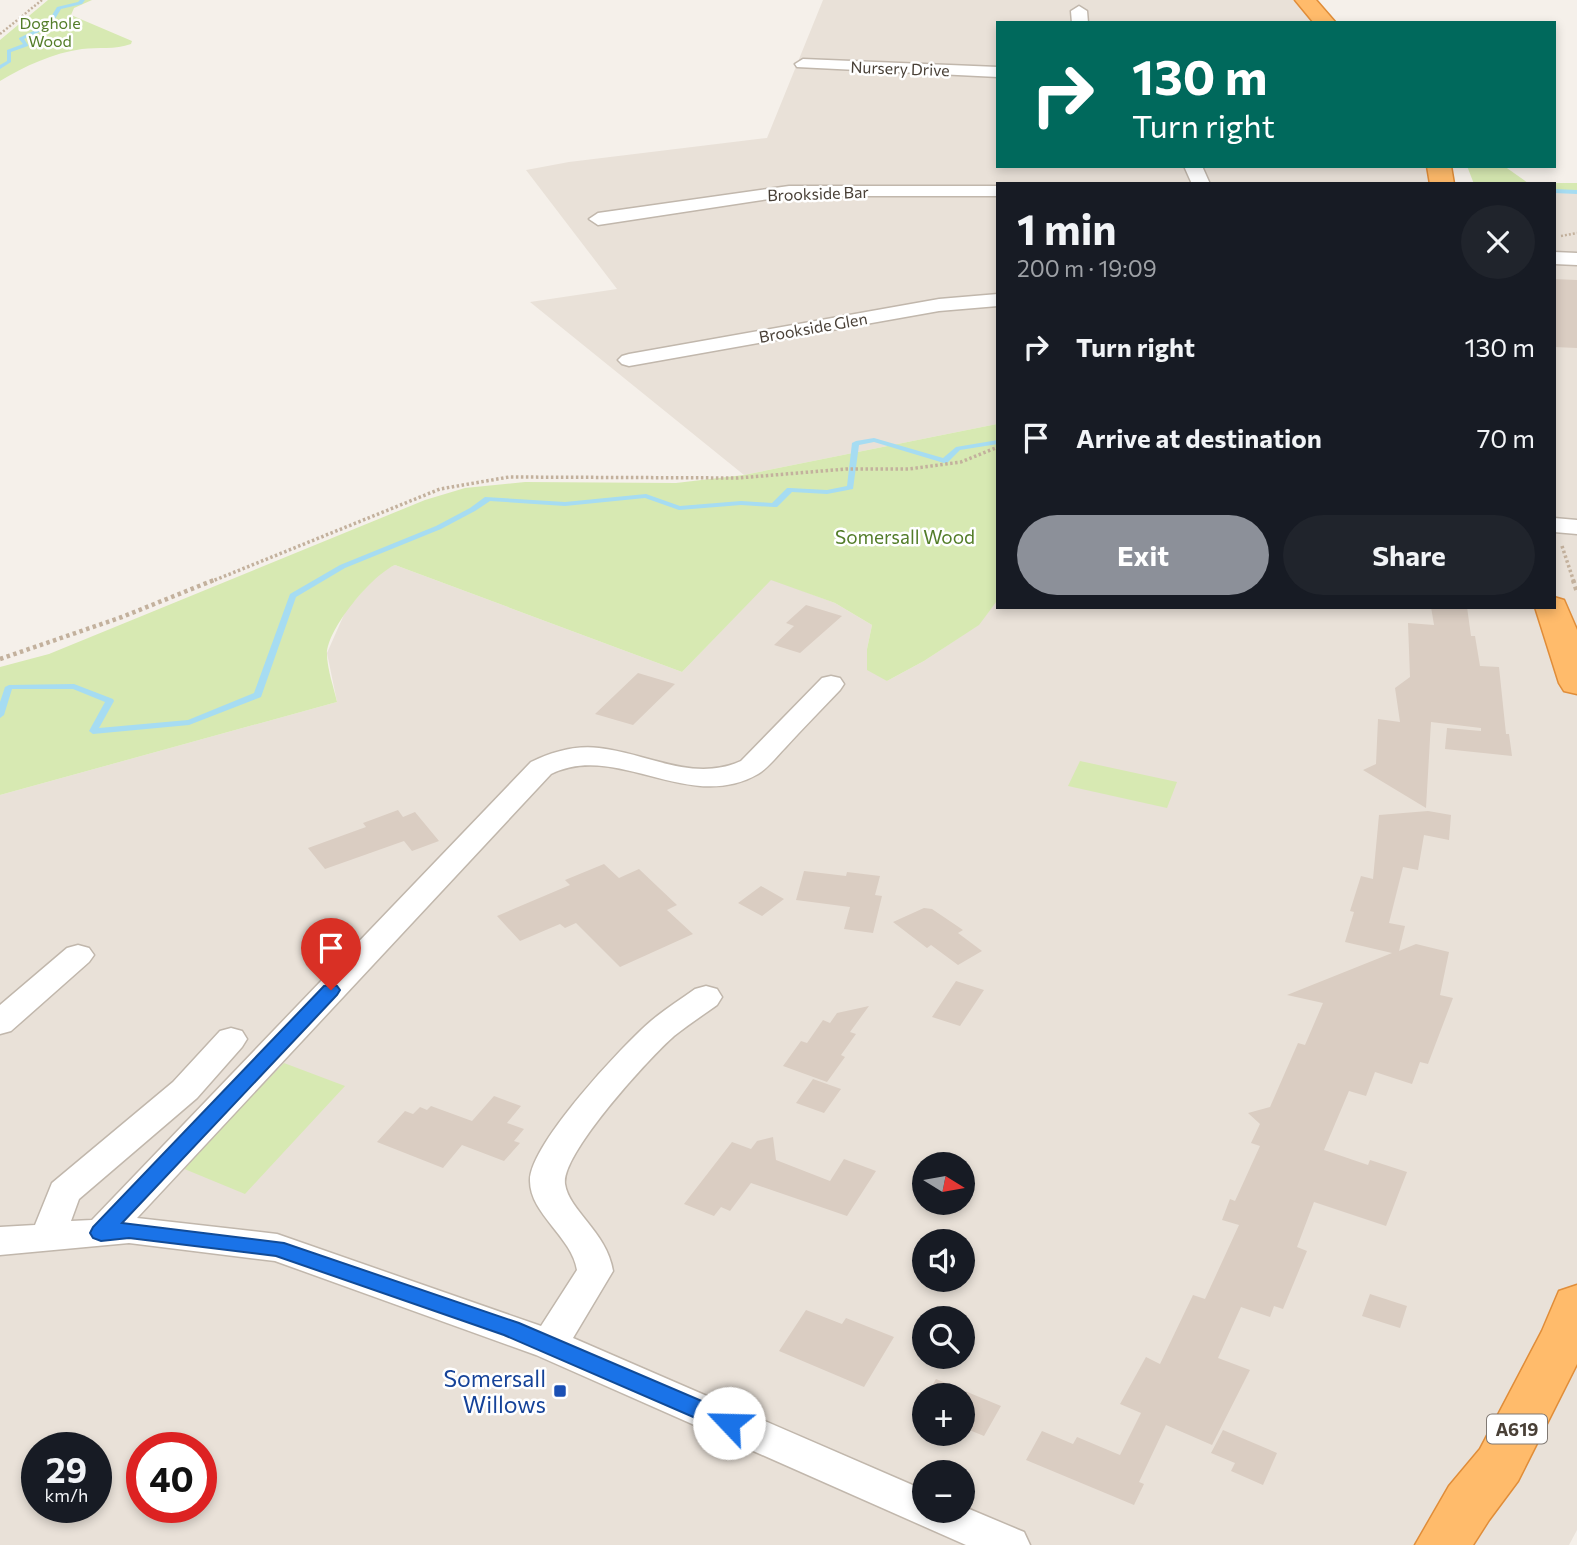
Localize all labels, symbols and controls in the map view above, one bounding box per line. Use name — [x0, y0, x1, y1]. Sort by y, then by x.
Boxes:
park label: Doghole Wood — [19, 13, 81, 50]
text: 130 m — [1132, 45, 1267, 105]
icon: right — [1017, 49, 1108, 140]
street label: Nursery Drive — [850, 57, 950, 79]
text: Turn right — [1132, 105, 1275, 145]
street label: Brookside Bar — [767, 182, 870, 204]
text: 1 min — [1017, 202, 1117, 254]
button: close — [1461, 205, 1535, 279]
text: 200 m · 19:09 — [1017, 254, 1157, 282]
street label: Brookside Glen — [757, 308, 869, 346]
icon: right — [1017, 328, 1055, 366]
text: Turn right — [1076, 331, 1195, 362]
text: 130 m — [1464, 331, 1535, 362]
icon: arrive — [1017, 419, 1055, 457]
text: Arrive at destination — [1076, 422, 1322, 453]
text: 70 m — [1477, 422, 1535, 453]
button: Exit — [1017, 515, 1269, 595]
button: Share — [1283, 515, 1535, 595]
park label: Somersall Wood — [835, 525, 975, 548]
pin — [301, 918, 361, 990]
icon: arrive — [312, 929, 350, 967]
north arrow — [912, 1152, 975, 1214]
map controls — [912, 1152, 975, 1523]
button: sound — [912, 1229, 975, 1292]
button: search — [912, 1306, 975, 1369]
place label: Somersall Willows — [444, 1364, 546, 1418]
marker: Somersall Willows — [552, 1383, 568, 1399]
button: + — [912, 1383, 975, 1446]
position arrow — [692, 1386, 766, 1460]
road number: A619 — [1487, 1414, 1547, 1444]
speed limit sign: 40 — [126, 1432, 217, 1523]
text: 29 — [46, 1447, 87, 1490]
button: − — [912, 1460, 975, 1523]
text: km/h — [45, 1484, 88, 1506]

